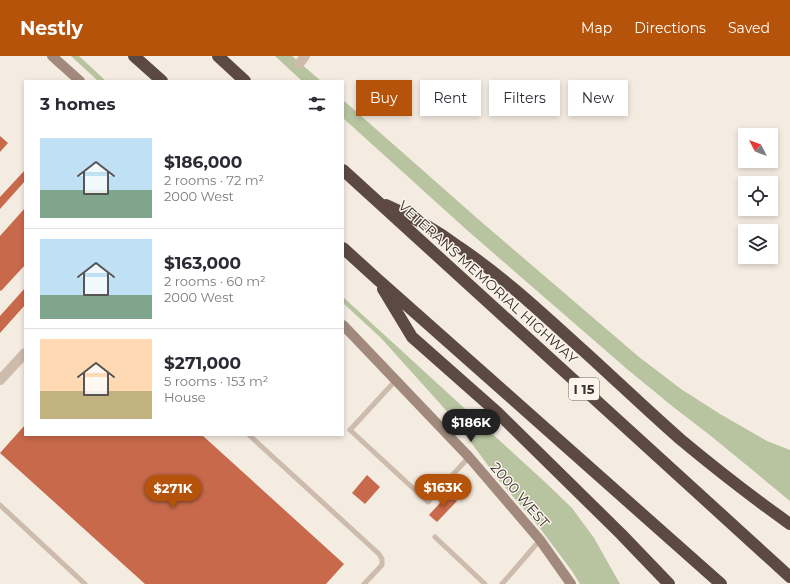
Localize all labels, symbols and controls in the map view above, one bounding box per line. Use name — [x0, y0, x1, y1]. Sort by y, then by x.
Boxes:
text: Nestly — [20, 17, 83, 40]
text: Map — [581, 19, 612, 37]
text: Directions — [634, 19, 706, 37]
text: Saved — [728, 19, 770, 37]
chip: Buy — [356, 80, 412, 116]
chip: Rent — [420, 80, 481, 116]
chip: Filters — [489, 80, 560, 116]
chip: New — [568, 80, 628, 116]
icon: filters — [306, 93, 328, 115]
text: 3 homes — [40, 94, 115, 114]
north arrow — [738, 128, 778, 168]
map controls — [738, 128, 778, 264]
text: $186,000 — [164, 152, 242, 172]
icon: home — [72, 154, 120, 202]
text: 2 rooms · 72 m² — [164, 172, 264, 188]
button: locate — [738, 176, 778, 216]
text: 2000 West — [164, 188, 234, 204]
street label: VETERANS MEMORIAL HIGHWAY — [395, 197, 582, 367]
button: layers — [738, 224, 778, 264]
text: $163,000 — [164, 253, 241, 273]
icon: home — [72, 255, 120, 303]
text: 2 rooms · 60 m² — [164, 273, 266, 289]
text: 2000 West — [164, 289, 234, 305]
text: $271,000 — [164, 353, 241, 373]
icon: home — [72, 355, 120, 403]
text: 5 rooms · 153 m² — [164, 373, 268, 389]
road number: I 15 — [569, 378, 599, 400]
text: House — [164, 389, 206, 405]
pin: $186K — [443, 409, 499, 443]
text: $186K — [451, 414, 491, 430]
street label: 2000 WEST — [487, 459, 553, 531]
pin: $163K — [415, 474, 471, 508]
pin: $271K — [145, 475, 201, 509]
text: $163K — [424, 479, 462, 495]
text: $271K — [154, 480, 192, 496]

